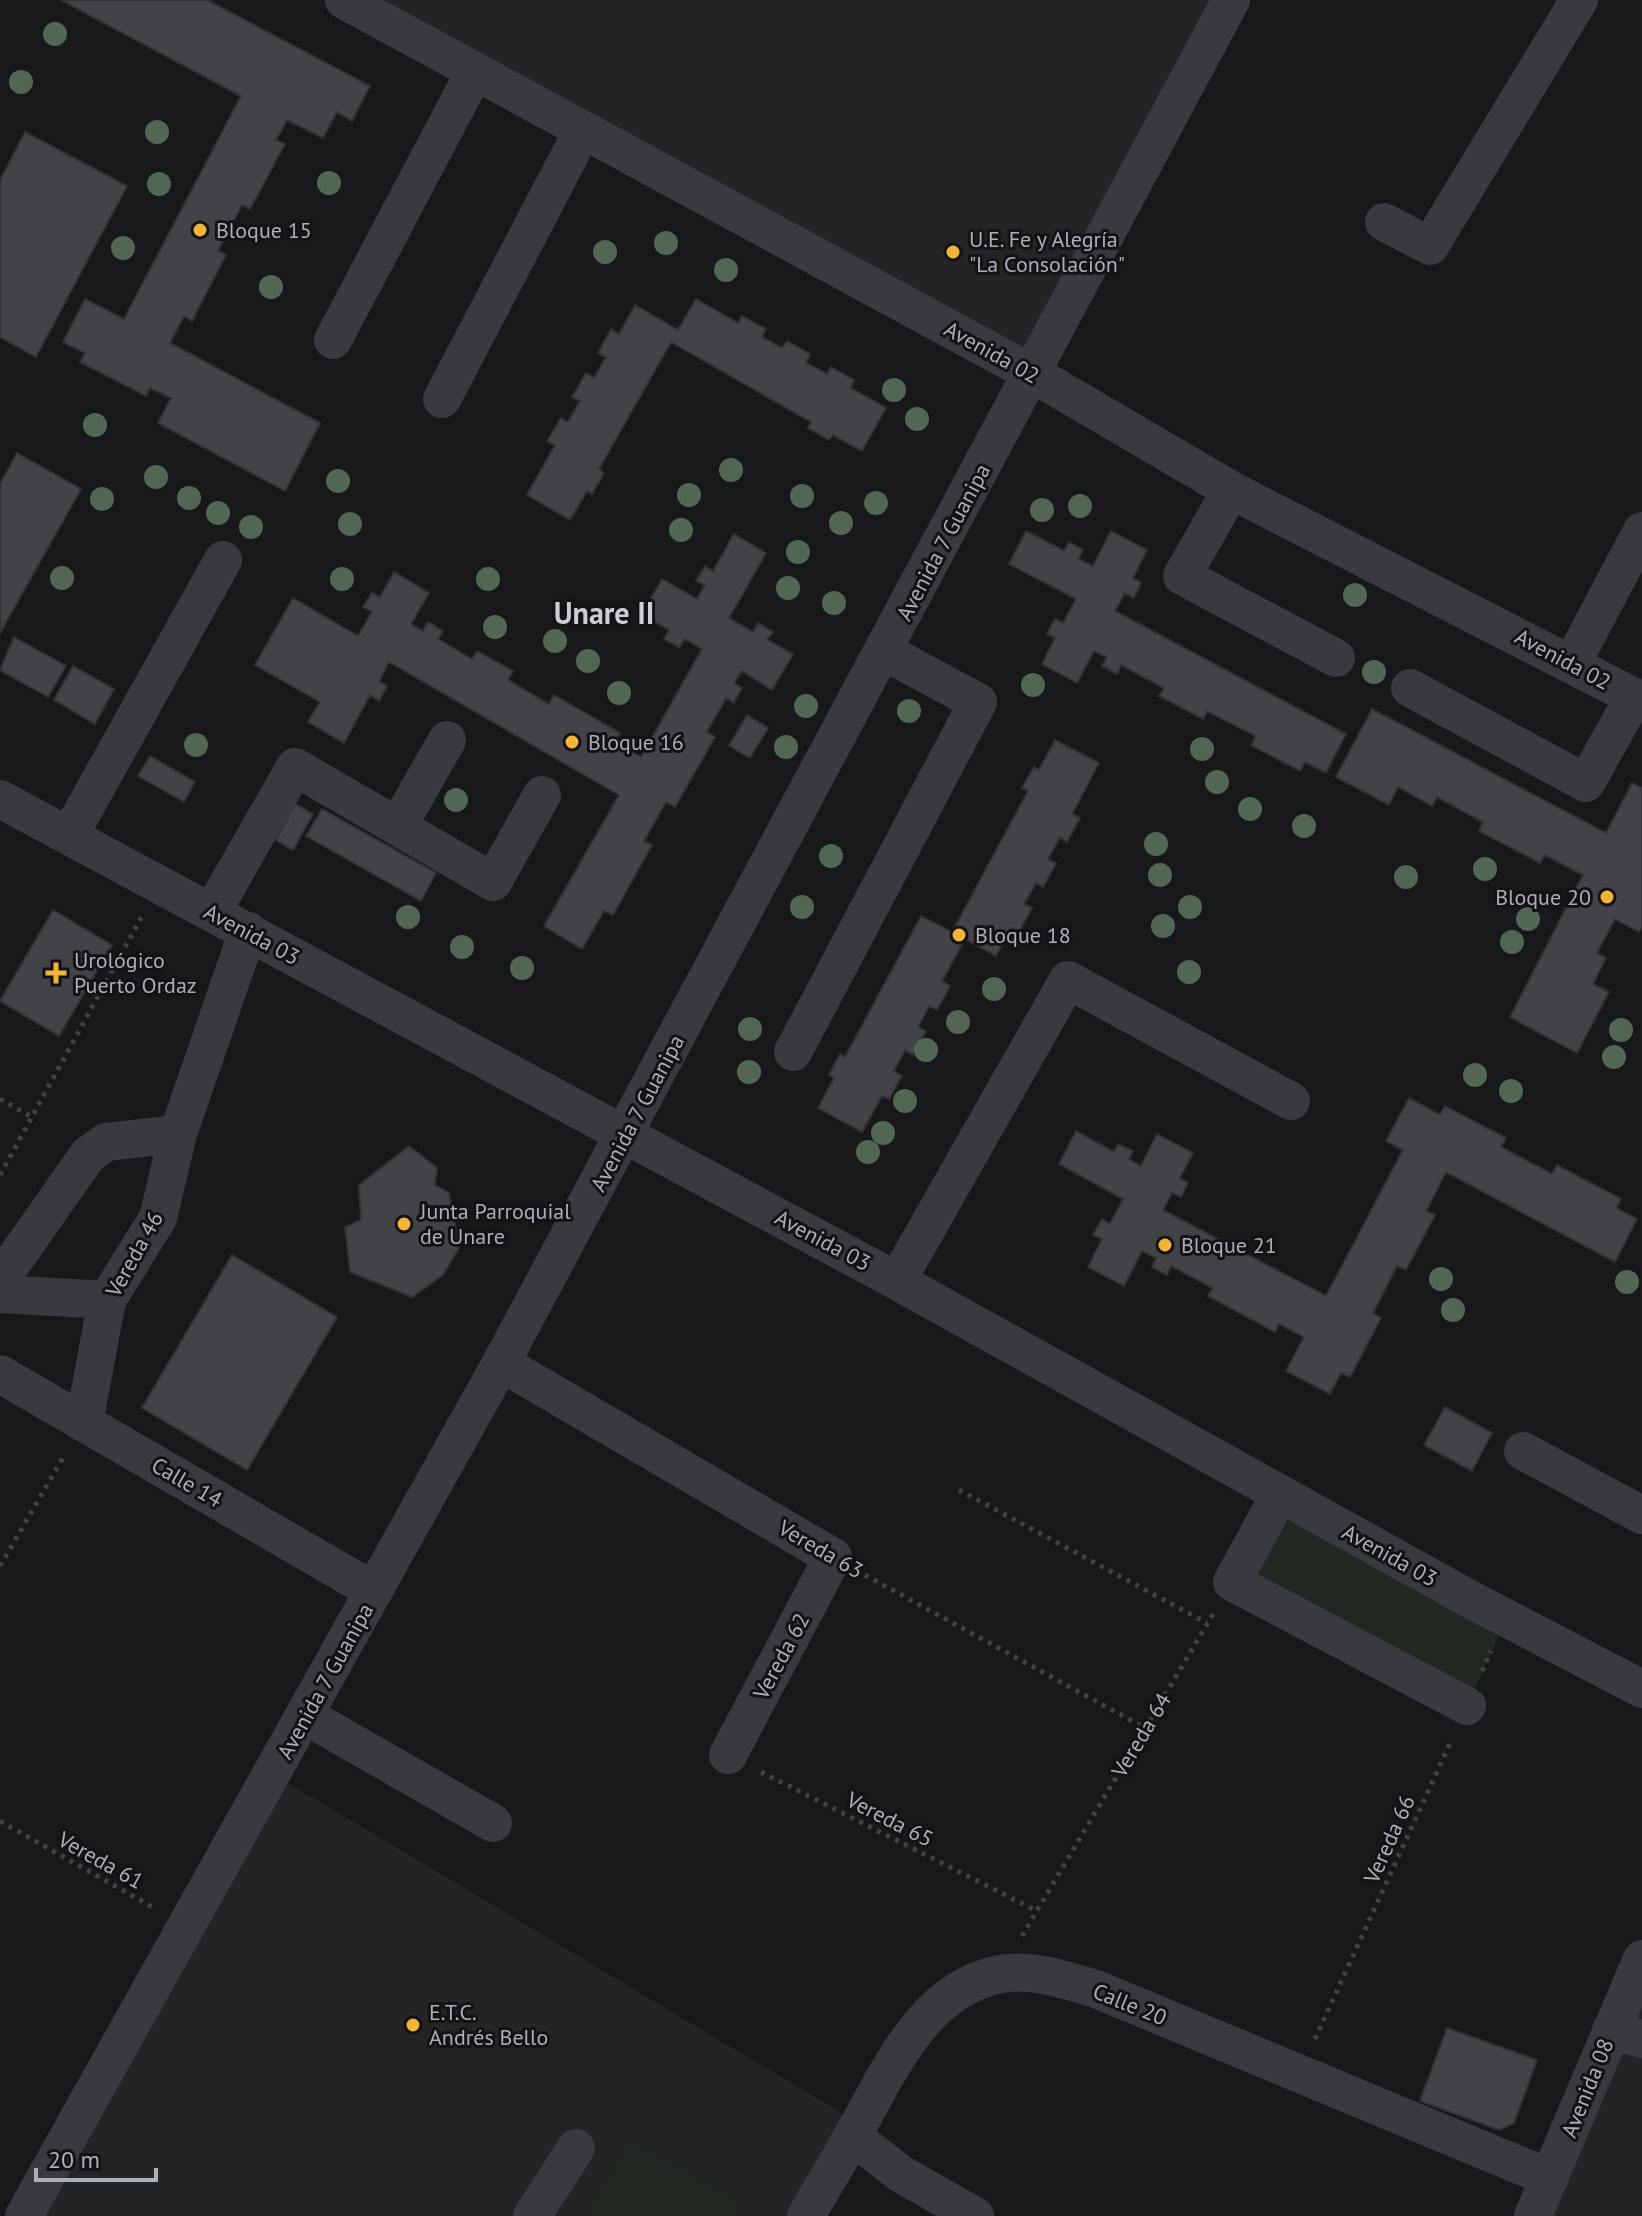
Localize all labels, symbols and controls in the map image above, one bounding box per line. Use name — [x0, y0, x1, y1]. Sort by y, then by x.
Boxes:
place label: Bloque 15 — [216, 216, 312, 244]
marker: Bloque 15 — [191, 221, 209, 239]
place label: U.E. Fe y Alegría "La Consolación" — [969, 225, 1125, 278]
marker: U.E. Fe y Alegría "La Consolación" — [944, 243, 962, 261]
street label: Avenida 02 — [940, 315, 1044, 389]
street label: Avenida 7 Guanipa — [890, 459, 996, 625]
district label: Unare II — [554, 593, 654, 632]
street label: Avenida 02 — [1510, 622, 1616, 696]
place label: Bloque 16 — [588, 728, 684, 756]
marker: Bloque 16 — [563, 733, 581, 751]
place label: Bloque 20 — [1495, 883, 1591, 911]
marker: Bloque 20 — [1598, 888, 1616, 906]
street label: Avenida 03 — [199, 897, 305, 971]
place label: Bloque 18 — [975, 921, 1071, 949]
marker: Bloque 18 — [950, 926, 968, 944]
place label: Urológico Puerto Ordaz — [74, 946, 197, 999]
marker: Urológico Puerto Ordaz — [45, 962, 67, 984]
street label: Avenida 7 Guanipa — [584, 1030, 690, 1196]
place label: Junta Parroquial de Unare — [419, 1197, 571, 1250]
street label: Avenida 03 — [770, 1203, 876, 1277]
street label: Vereda 46 — [99, 1206, 169, 1303]
marker: Junta Parroquial de Unare — [395, 1215, 413, 1233]
place label: Bloque 21 — [1181, 1231, 1277, 1259]
marker: Bloque 21 — [1156, 1236, 1174, 1254]
street label: Calle 14 — [147, 1451, 227, 1513]
street label: Vereda 63 — [773, 1513, 869, 1585]
street label: Avenida 03 — [1338, 1518, 1442, 1592]
street label: Avenida 7 Guanipa — [271, 1598, 379, 1764]
street label: Vereda 62 — [746, 1608, 815, 1705]
street label: Vereda 64 — [1104, 1688, 1177, 1783]
street label: Vereda 65 — [841, 1785, 938, 1853]
street label: Vereda 66 — [1357, 1791, 1421, 1888]
street label: Vereda 61 — [52, 1825, 149, 1895]
street label: Calle 20 — [1089, 1977, 1171, 2031]
place label: E.T.C. Andrés Bello — [429, 1998, 548, 2051]
marker: E.T.C. Andrés Bello — [404, 2016, 422, 2034]
street label: Avenida 08 — [1555, 2034, 1619, 2142]
scale bar — [36, 2132, 156, 2182]
text: 20 m — [48, 2144, 100, 2175]

